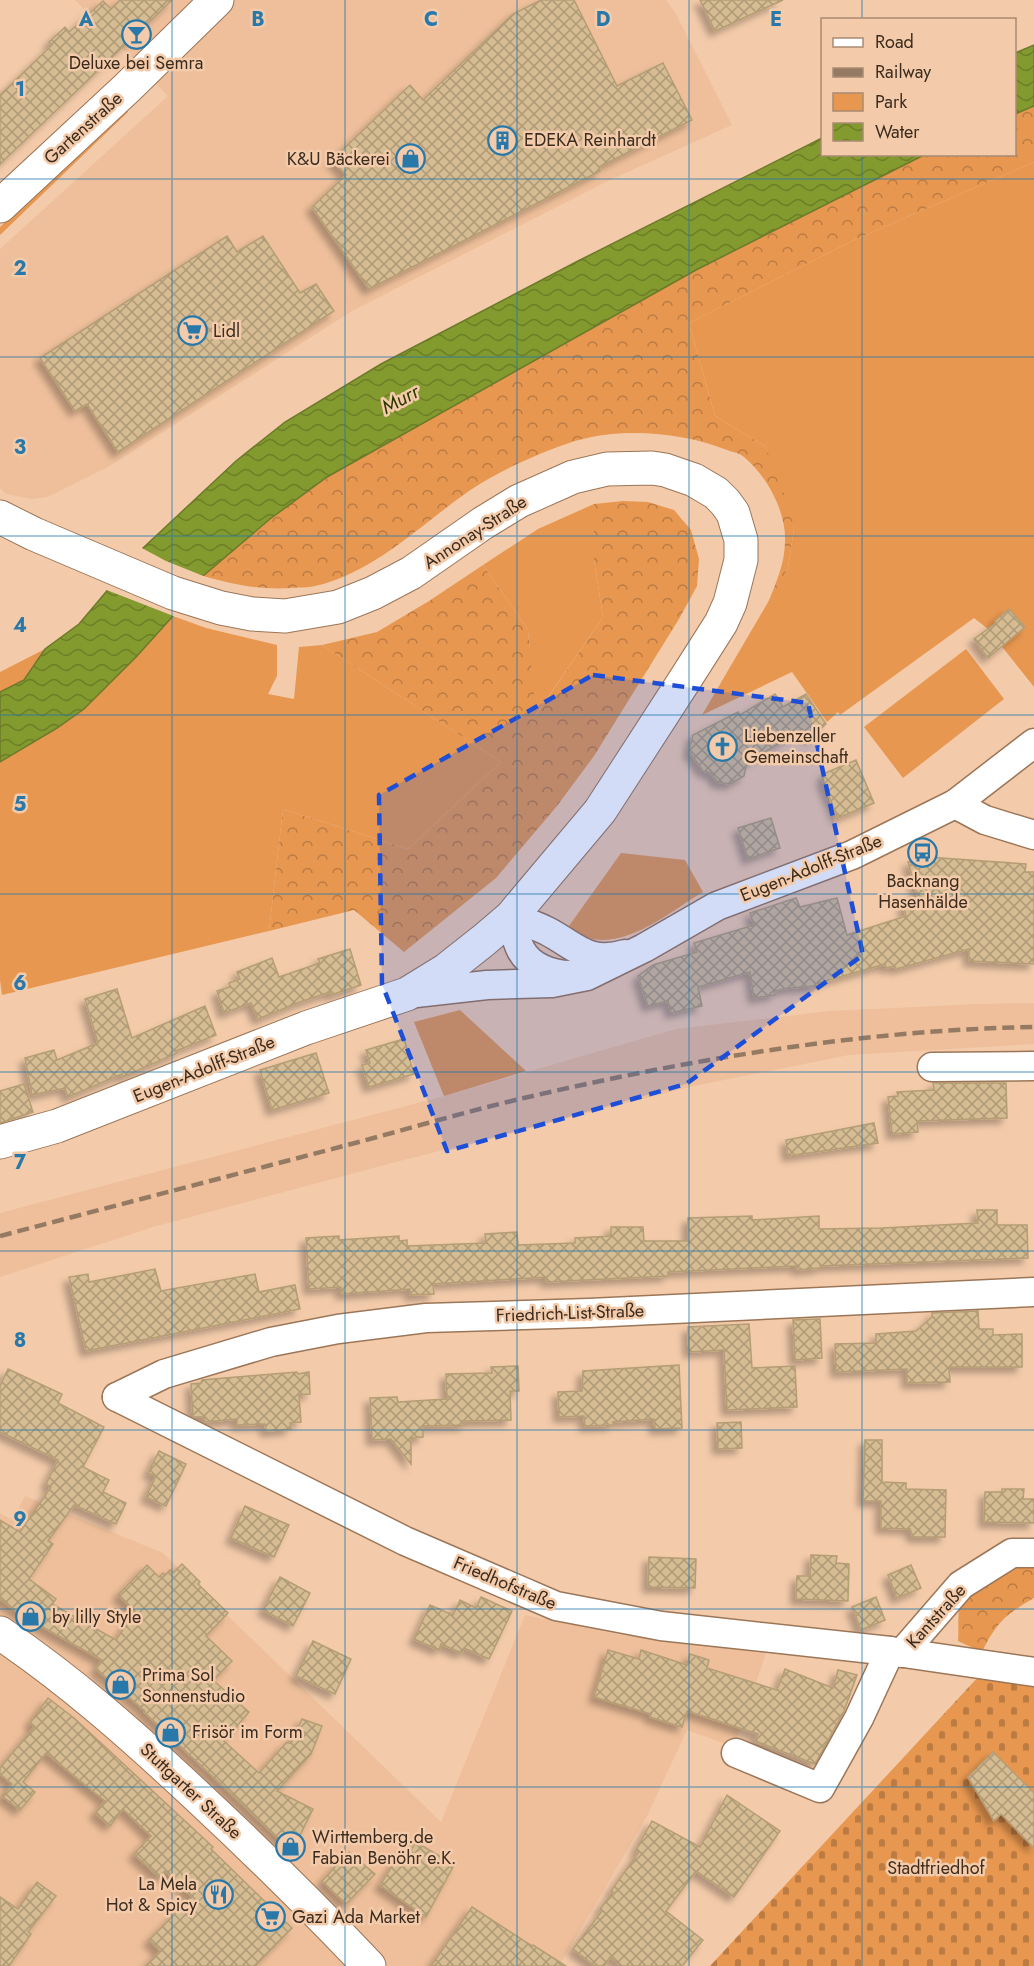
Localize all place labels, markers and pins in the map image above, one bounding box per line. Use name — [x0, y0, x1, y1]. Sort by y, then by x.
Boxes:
bar icon: Deluxe bei Semra — [120, 18, 152, 50]
place label: Deluxe bei Semra — [69, 50, 203, 76]
building icon: EDEKA Reinhardt — [487, 124, 519, 156]
place label: EDEKA Reinhardt — [524, 127, 657, 153]
shop icon: K&U Bäckerei — [395, 143, 427, 175]
place label: K&U Bäckerei — [287, 146, 390, 172]
supermarket icon: Lidl — [176, 315, 208, 347]
place label: Lidl — [213, 318, 240, 344]
place label: Liebenzeller Gemeinschaft — [744, 723, 849, 770]
church icon: Liebenzeller Gemeinschaft — [707, 730, 739, 762]
bus stop icon: Backnang Hasenhälde — [907, 836, 939, 868]
place label: Backnang Hasenhälde — [878, 868, 968, 915]
shop icon: by lilly Style — [15, 1601, 47, 1633]
place label: by lilly Style — [52, 1604, 141, 1630]
place label: Prima Sol Sonnenstudio — [142, 1662, 245, 1709]
shop icon: Prima Sol Sonnenstudio — [105, 1669, 137, 1701]
shop icon: Frisör im Form — [155, 1716, 187, 1748]
place label: Frisör im Form — [192, 1719, 303, 1745]
place label: Wirttemberg.de Fabian Benöhr e.K. — [312, 1824, 457, 1871]
shop icon: Wirttemberg.de Fabian Benöhr e.K. — [275, 1831, 307, 1863]
place label: La Mela Hot & Spicy — [106, 1871, 197, 1918]
restaurant icon: La Mela Hot & Spicy — [202, 1878, 234, 1910]
supermarket icon: Gazi Ada Market — [255, 1901, 287, 1933]
place label: Gazi Ada Market — [292, 1904, 420, 1930]

